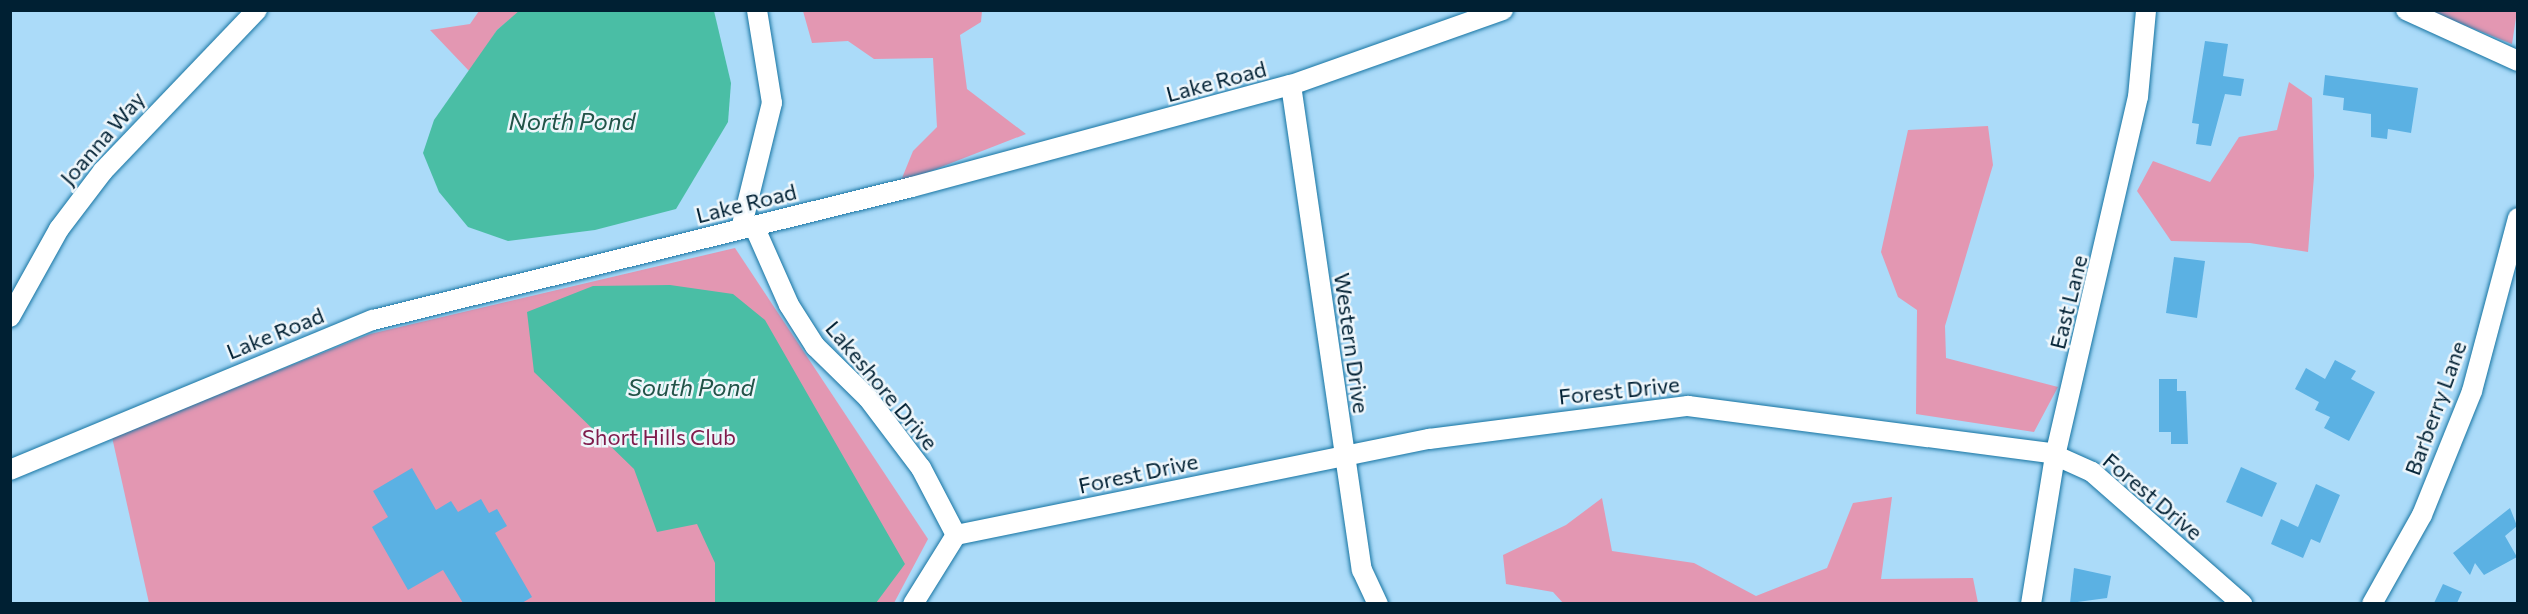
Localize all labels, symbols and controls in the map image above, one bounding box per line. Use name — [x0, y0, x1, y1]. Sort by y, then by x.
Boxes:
street label: Lake Road — [1163, 55, 1269, 107]
street label: Joanna Way — [54, 86, 150, 190]
water label: North Pond — [509, 107, 635, 135]
street label: Lake Road — [693, 178, 799, 228]
street label: East Lane — [2044, 252, 2092, 352]
street label: Western Drive — [1329, 271, 1375, 415]
street label: Lake Road — [222, 302, 328, 364]
street label: Lakeshore Drive — [820, 315, 944, 455]
street label: Barberry Lane — [2399, 337, 2471, 479]
street label: Forest Drive — [1557, 371, 1681, 409]
water label: South Pond — [628, 373, 754, 401]
park label: Short Hills Club — [582, 424, 736, 450]
street label: Forest Drive — [1076, 447, 1200, 499]
street label: Forest Drive — [2098, 447, 2208, 545]

